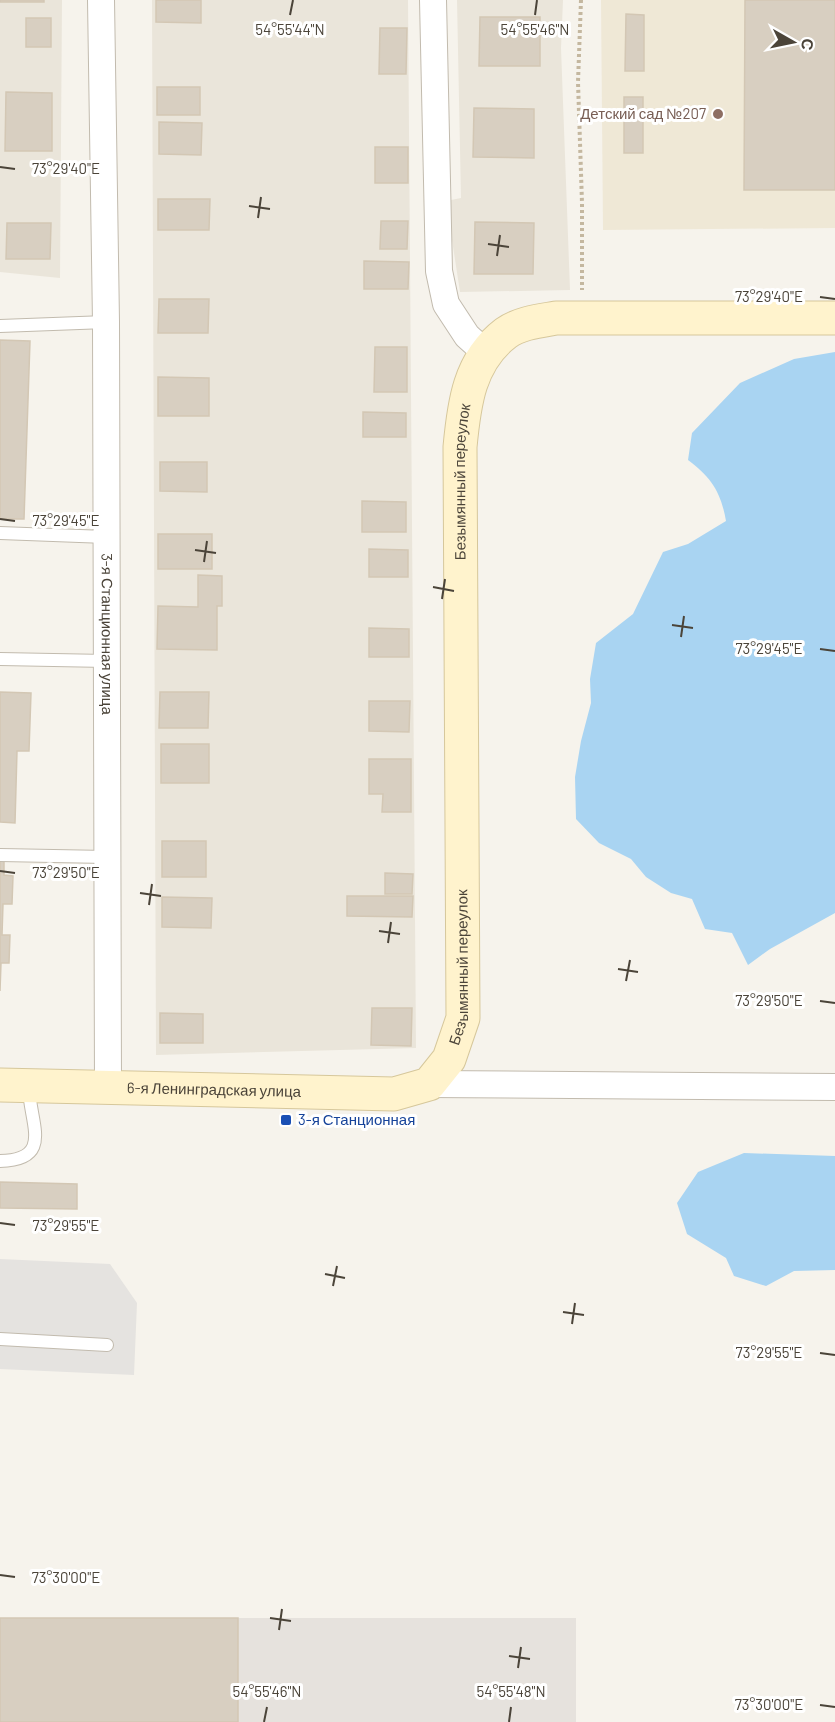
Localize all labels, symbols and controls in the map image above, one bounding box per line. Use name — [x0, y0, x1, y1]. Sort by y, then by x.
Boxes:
north arrow — [763, 12, 823, 72]
text: 54°55'44"N — [255, 20, 325, 38]
text: 54°55'46"N — [500, 20, 570, 38]
text: С — [798, 37, 819, 52]
place label: Детский сад №207 — [580, 104, 706, 122]
marker: Детский сад №207 — [711, 107, 725, 121]
text: 73°29'40"E — [32, 159, 100, 177]
text: 73°29'40"E — [735, 287, 803, 305]
street label: Безымянный переулок — [450, 402, 474, 560]
text: 73°29'45"E — [32, 511, 100, 529]
street label: 3-я Станционная улица — [99, 553, 117, 715]
text: 73°29'45"E — [735, 639, 803, 657]
text: 73°29'50"E — [32, 863, 100, 881]
street label: Безымянный переулок — [444, 889, 471, 1047]
text: 73°29'50"E — [735, 991, 803, 1009]
street label: 6-я Ленинградская улица — [127, 1078, 302, 1100]
place label: 3-я Станционная — [298, 1110, 415, 1128]
marker: 3-я Станционная — [279, 1113, 293, 1127]
text: 73°29'55"E — [33, 1216, 99, 1234]
text: 73°29'55"E — [736, 1343, 802, 1361]
text: 73°30'00"E — [32, 1568, 100, 1586]
text: 54°55'46"N — [232, 1682, 302, 1700]
text: 54°55'48"N — [476, 1682, 546, 1700]
text: 73°30'00"E — [735, 1695, 803, 1713]

